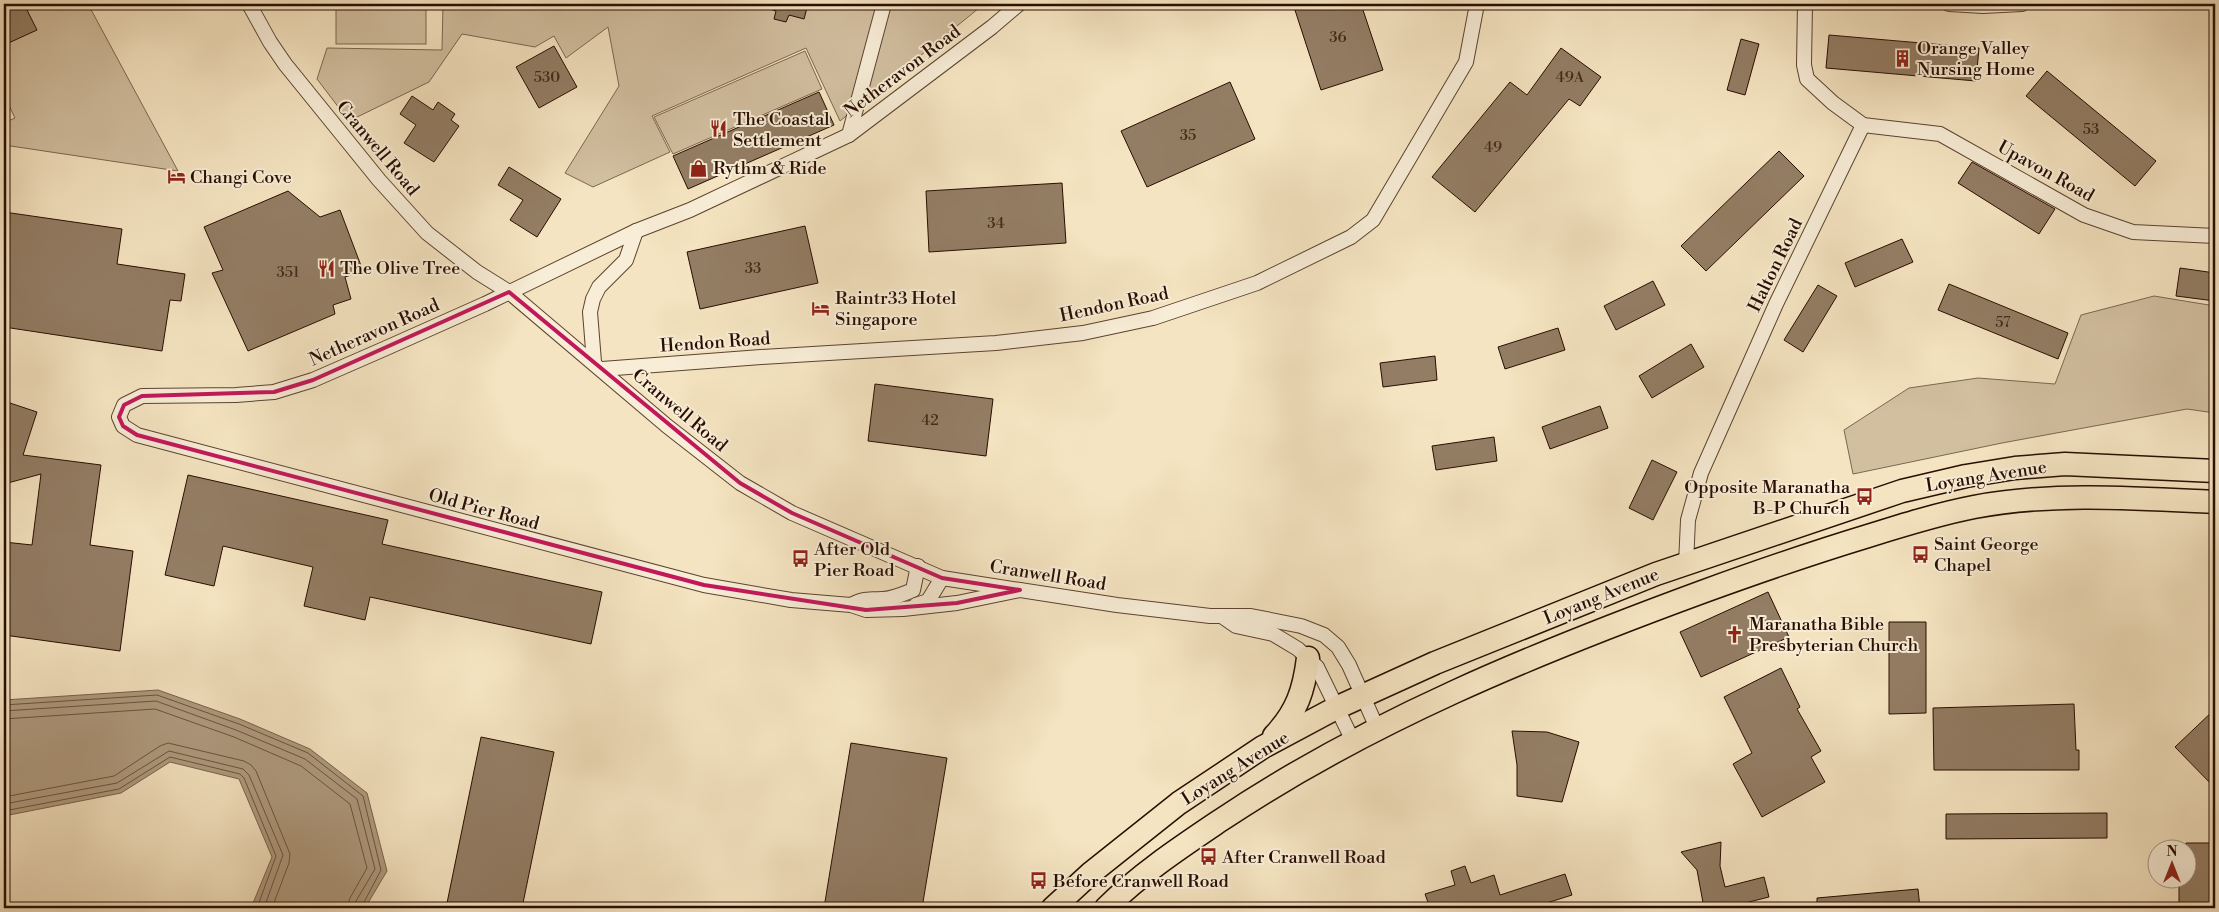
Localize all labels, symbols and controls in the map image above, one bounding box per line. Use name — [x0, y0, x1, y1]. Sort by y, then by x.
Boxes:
street label: Netheravon Road — [839, 20, 966, 123]
house number: 36 — [1329, 28, 1347, 47]
place label: Orange Valley Nursing Home — [1917, 37, 2035, 81]
building icon: Orange Valley Nursing Home — [1893, 48, 1913, 68]
house number: 530 — [534, 68, 560, 87]
house number: 49A — [1556, 68, 1585, 87]
street label: Cranwell Road — [331, 96, 425, 201]
place label: The Coastal Settlement — [733, 108, 830, 152]
restaurant icon: The Coastal Settlement — [709, 119, 729, 139]
house number: 53 — [2083, 120, 2099, 139]
house number: 35 — [1180, 126, 1196, 145]
street label: Upavon Road — [1993, 135, 2099, 208]
house number: 49 — [1484, 138, 1502, 157]
place label: Rythm & Ride — [713, 157, 827, 180]
shop icon: Rythm & Ride — [689, 158, 709, 178]
place label: Changi Cove — [190, 166, 292, 189]
hotel icon: Changi Cove — [166, 167, 186, 187]
house number: 34 — [987, 214, 1005, 233]
street label: Halton Road — [1743, 214, 1808, 316]
place label: The Olive Tree — [340, 257, 460, 280]
restaurant icon: The Olive Tree — [316, 258, 336, 278]
house number: 33 — [745, 259, 761, 278]
house number: 351 — [276, 263, 300, 282]
street label: Hendon Road — [1058, 282, 1171, 327]
place label: Raintr33 Hotel Singapore — [835, 287, 957, 331]
street label: Netheravon Road — [305, 293, 444, 371]
hotel icon: Raintr33 Hotel Singapore — [811, 298, 831, 318]
house number: 57 — [1995, 313, 2011, 332]
street label: Hendon Road — [659, 327, 772, 358]
street label: Cranwell Road — [627, 364, 733, 457]
house number: 42 — [921, 411, 939, 430]
street label: Loyang Avenue — [1924, 456, 2048, 497]
place label: Opposite Maranatha B-P Church — [1684, 476, 1851, 520]
street label: Old Pier Road — [426, 484, 543, 536]
bus stop icon: Opposite Maranatha B-P Church — [1854, 487, 1874, 507]
place label: Saint George Chapel — [1934, 533, 2039, 577]
place label: After Old Pier Road — [813, 538, 895, 582]
bus stop icon: Saint George Chapel — [1910, 544, 1930, 564]
bus stop icon: After Old Pier Road — [790, 549, 810, 569]
street label: Cranwell Road — [988, 555, 1108, 596]
street label: Loyang Avenue — [1540, 563, 1662, 630]
place label: Maranatha Bible Presbyterian Church — [1749, 613, 1919, 657]
church icon: Maranatha Bible Presbyterian Church — [1725, 624, 1745, 644]
street label: Loyang Avenue — [1177, 726, 1293, 811]
north arrow — [2146, 840, 2196, 890]
text: N — [2166, 843, 2178, 861]
place label: After Cranwell Road — [1221, 846, 1386, 869]
bus stop icon: After Cranwell Road — [1198, 847, 1218, 867]
place label: Before Cranwell Road — [1052, 870, 1230, 893]
bus stop icon: Before Cranwell Road — [1029, 871, 1049, 891]

